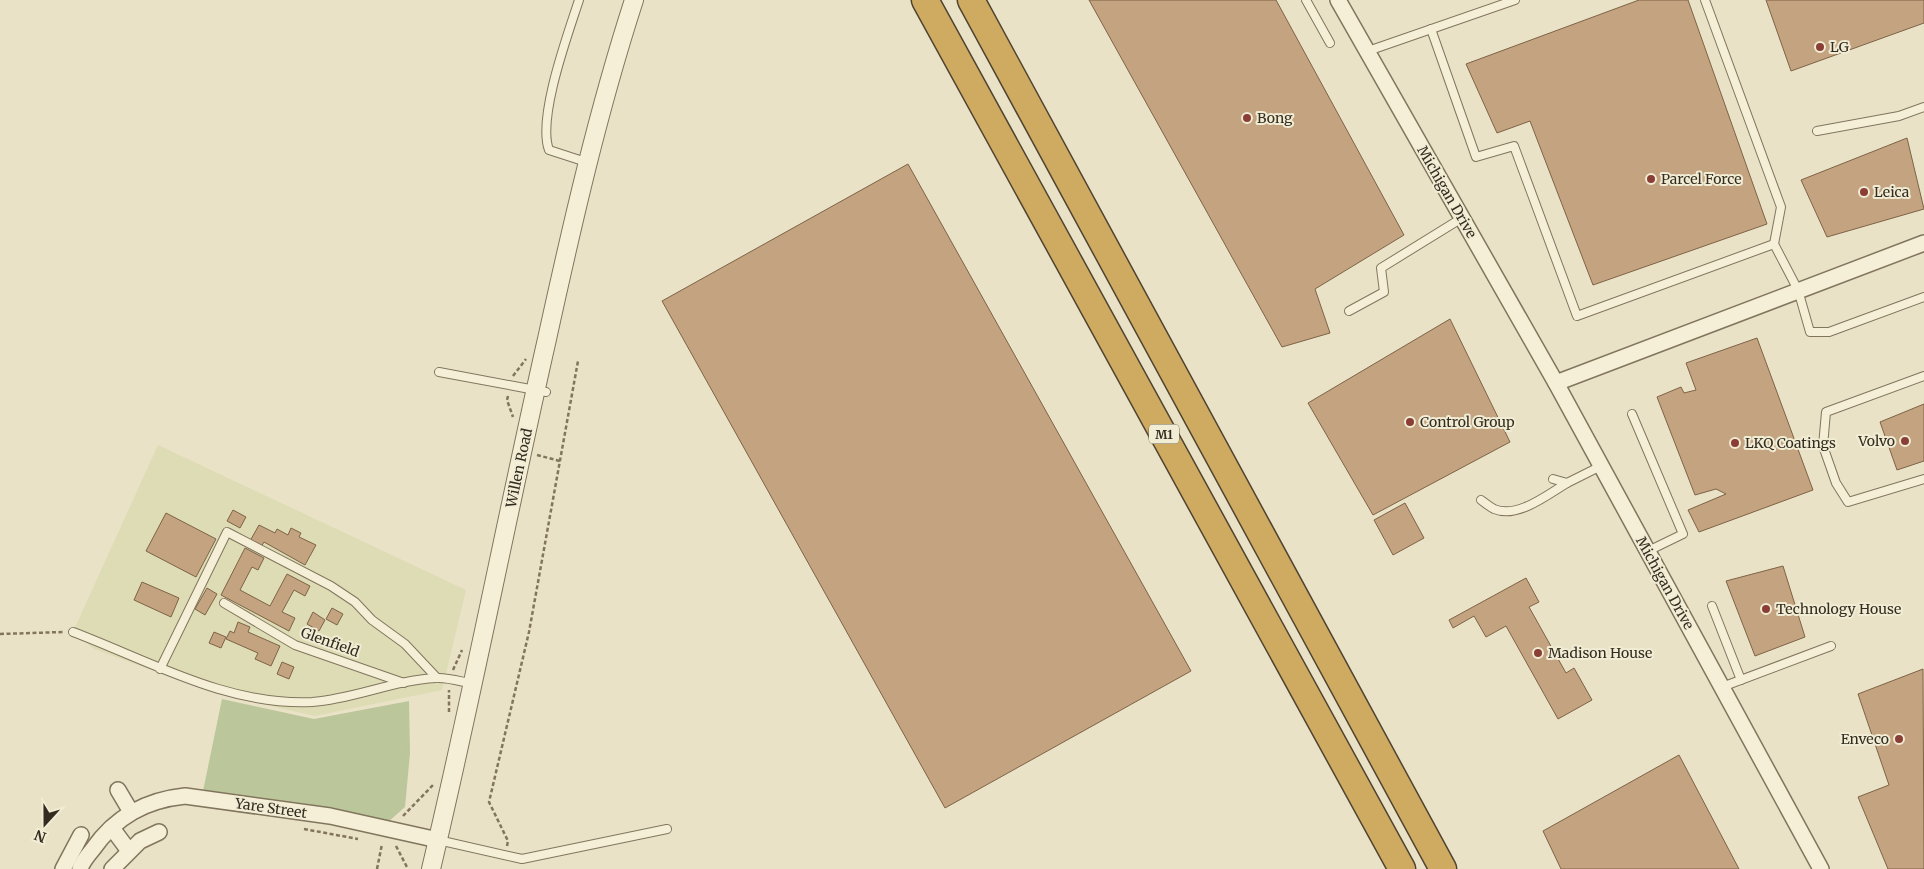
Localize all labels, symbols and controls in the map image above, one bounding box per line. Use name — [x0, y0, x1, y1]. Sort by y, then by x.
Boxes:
place label: LG — [1830, 38, 1849, 56]
marker: LG — [1814, 41, 1826, 53]
place label: Bong — [1257, 109, 1293, 127]
marker: Bong — [1241, 112, 1253, 124]
street label: Michigan Drive — [1413, 143, 1481, 241]
place label: Parcel Force — [1661, 170, 1741, 188]
marker: Parcel Force — [1645, 173, 1657, 185]
place label: Leica — [1874, 183, 1910, 201]
marker: Leica — [1858, 186, 1870, 198]
place label: Control Group — [1420, 413, 1515, 431]
marker: Control Group — [1404, 416, 1416, 428]
road number: M1 — [1149, 424, 1179, 444]
street label: Willen Road — [502, 426, 536, 510]
place label: Volvo — [1857, 432, 1895, 450]
place label: LKQ Coatings — [1745, 434, 1836, 452]
marker: Volvo — [1899, 435, 1911, 447]
marker: LKQ Coatings — [1729, 437, 1741, 449]
street label: Michigan Drive — [1632, 533, 1698, 633]
place label: Technology House — [1776, 600, 1901, 618]
marker: Technology House — [1760, 603, 1772, 615]
street label: Glenfield — [298, 623, 362, 661]
place label: Madison House — [1548, 644, 1652, 662]
marker: Madison House — [1532, 647, 1544, 659]
place label: Enveco — [1841, 730, 1889, 748]
marker: Enveco — [1893, 733, 1905, 745]
street label: Yare Street — [233, 794, 309, 822]
north arrow — [20, 799, 70, 849]
text: N — [32, 826, 49, 847]

